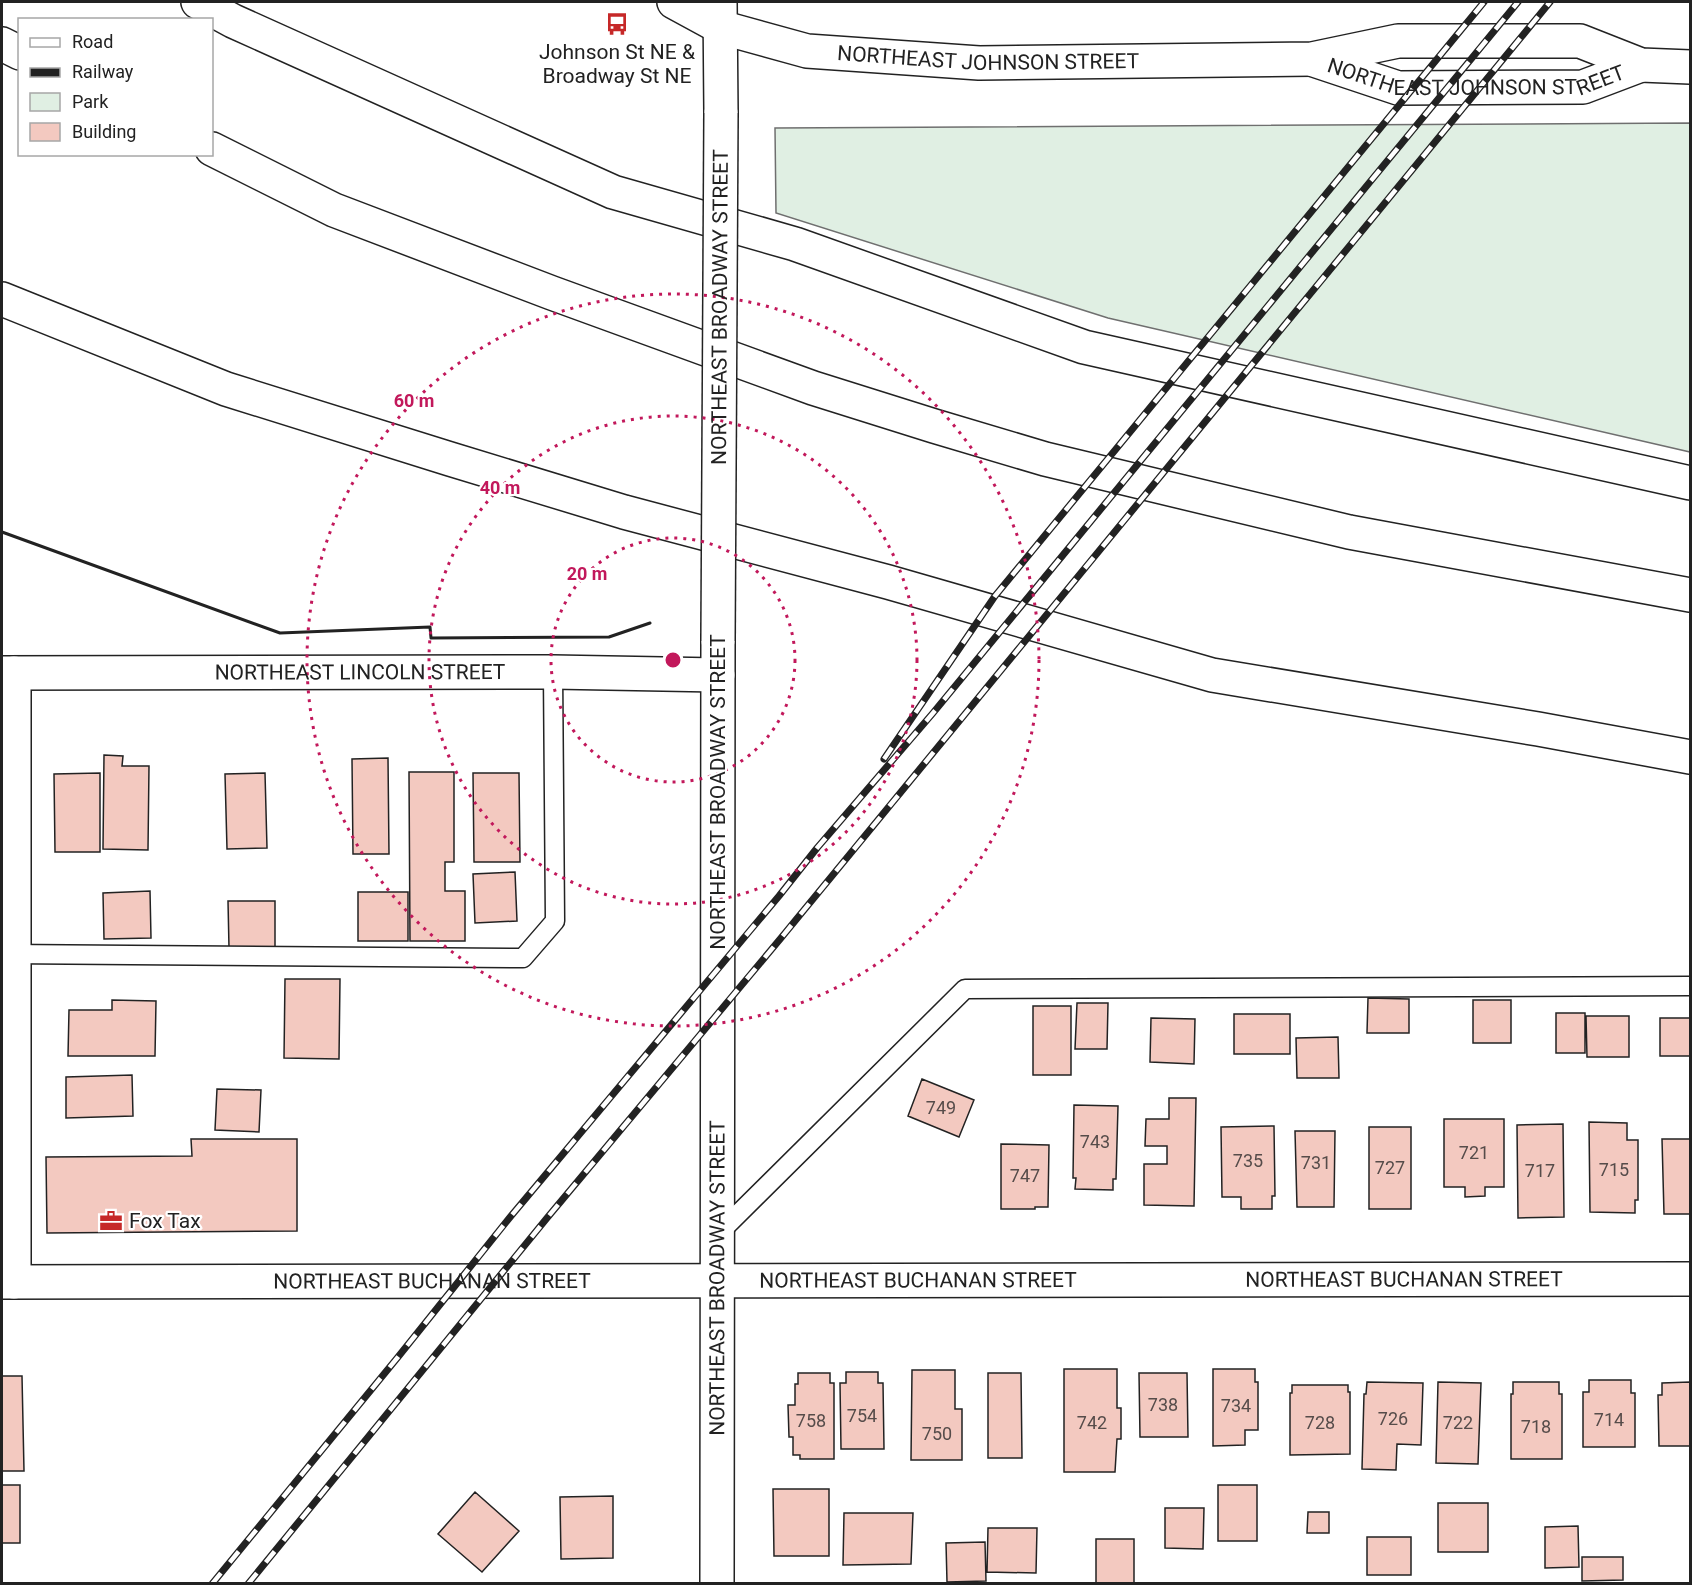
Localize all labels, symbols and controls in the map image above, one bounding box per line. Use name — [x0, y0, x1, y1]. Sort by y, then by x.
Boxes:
bus stop icon: Johnson St NE & Broadway St NE — [604, 11, 630, 37]
legend — [18, 18, 213, 156]
text: Road — [72, 31, 113, 52]
place label: Johnson St NE & Broadway St NE — [539, 40, 695, 88]
street label: NORTHEAST JOHNSON STREET — [836, 41, 1140, 75]
street label: NORTHEAST JOHNSON STREET — [1324, 53, 1628, 100]
text: Railway — [72, 61, 134, 82]
text: Park — [72, 91, 109, 112]
text: Building — [72, 121, 136, 142]
street label: NORTHEAST BROADWAY STREET — [707, 149, 733, 465]
text: 60 m — [394, 390, 434, 411]
text: 40 m — [480, 477, 520, 498]
text: 20 m — [567, 563, 607, 584]
street label: NORTHEAST BROADWAY STREET — [706, 634, 730, 950]
centre of rings — [663, 650, 683, 670]
street label: NORTHEAST LINCOLN STREET — [215, 660, 506, 685]
house number: 749 — [926, 1097, 956, 1118]
street label: NORTHEAST BROADWAY STREET — [705, 1120, 729, 1436]
house number: 743 — [1080, 1131, 1110, 1152]
house number: 721 — [1459, 1142, 1489, 1163]
house number: 735 — [1233, 1150, 1263, 1171]
house number: 731 — [1301, 1152, 1331, 1173]
house number: 727 — [1375, 1157, 1405, 1178]
house number: 715 — [1599, 1159, 1629, 1180]
house number: 717 — [1525, 1160, 1555, 1181]
house number: 747 — [1010, 1165, 1040, 1186]
office icon: Fox Tax — [98, 1208, 124, 1234]
place label: Fox Tax — [129, 1209, 201, 1233]
street label: NORTHEAST BUCHANAN STREET — [1245, 1267, 1563, 1292]
street label: NORTHEAST BUCHANAN STREET — [759, 1268, 1077, 1293]
street label: NORTHEAST BUCHANAN STREET — [273, 1269, 591, 1294]
house number: 738 — [1148, 1394, 1178, 1415]
house number: 734 — [1221, 1395, 1251, 1416]
house number: 754 — [847, 1405, 877, 1426]
house number: 726 — [1378, 1408, 1408, 1429]
house number: 714 — [1594, 1409, 1624, 1430]
house number: 758 — [796, 1410, 826, 1431]
house number: 742 — [1077, 1412, 1107, 1433]
house number: 728 — [1305, 1412, 1335, 1433]
house number: 722 — [1443, 1412, 1473, 1433]
house number: 718 — [1521, 1416, 1551, 1437]
house number: 750 — [922, 1423, 952, 1444]

